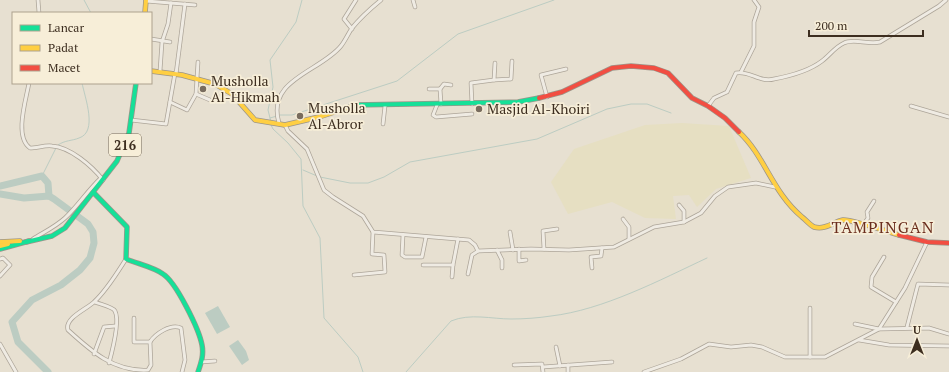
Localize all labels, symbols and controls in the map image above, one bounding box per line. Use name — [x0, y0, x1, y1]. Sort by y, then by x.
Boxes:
legend — [12, 12, 152, 84]
scale bar — [809, 12, 923, 38]
text: 200 m — [815, 18, 848, 33]
text: Lancar — [48, 20, 84, 35]
text: Padat — [48, 40, 79, 55]
text: Macet — [48, 60, 81, 75]
place label: Musholla Al-Hikmah — [211, 71, 280, 106]
marker: Musholla Al-Hikmah — [198, 84, 208, 94]
place label: Musholla Al-Abror — [308, 98, 366, 133]
place label: Masjid Al-Khoiri — [487, 99, 590, 118]
marker: Masjid Al-Khoiri — [474, 104, 484, 114]
marker: Musholla Al-Abror — [295, 111, 305, 121]
road number: 216 — [109, 134, 141, 156]
district label: TAMPINGAN — [832, 216, 934, 238]
north arrow — [897, 320, 937, 360]
text: U — [913, 323, 921, 337]

